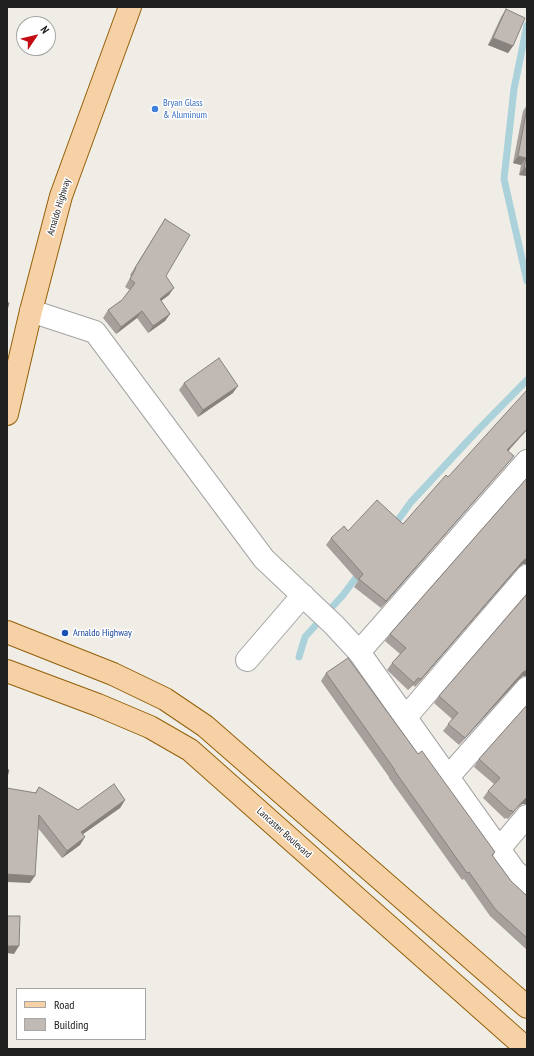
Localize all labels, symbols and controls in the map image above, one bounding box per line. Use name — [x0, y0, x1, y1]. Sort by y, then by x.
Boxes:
north arrow — [16, 16, 56, 56]
text: N — [38, 23, 52, 36]
place label: Bryan Glass & Aluminum — [163, 97, 207, 120]
marker: Bryan Glass & Aluminum — [150, 104, 160, 114]
street label: Arnaldo Highway — [45, 177, 73, 237]
place label: Arnaldo Highway — [73, 627, 132, 639]
marker: Arnaldo Highway — [60, 628, 70, 638]
street label: Lancaster Boulevard — [254, 805, 314, 861]
legend — [16, 988, 146, 1040]
text: Road — [54, 997, 74, 1012]
text: Building — [54, 1017, 89, 1032]

